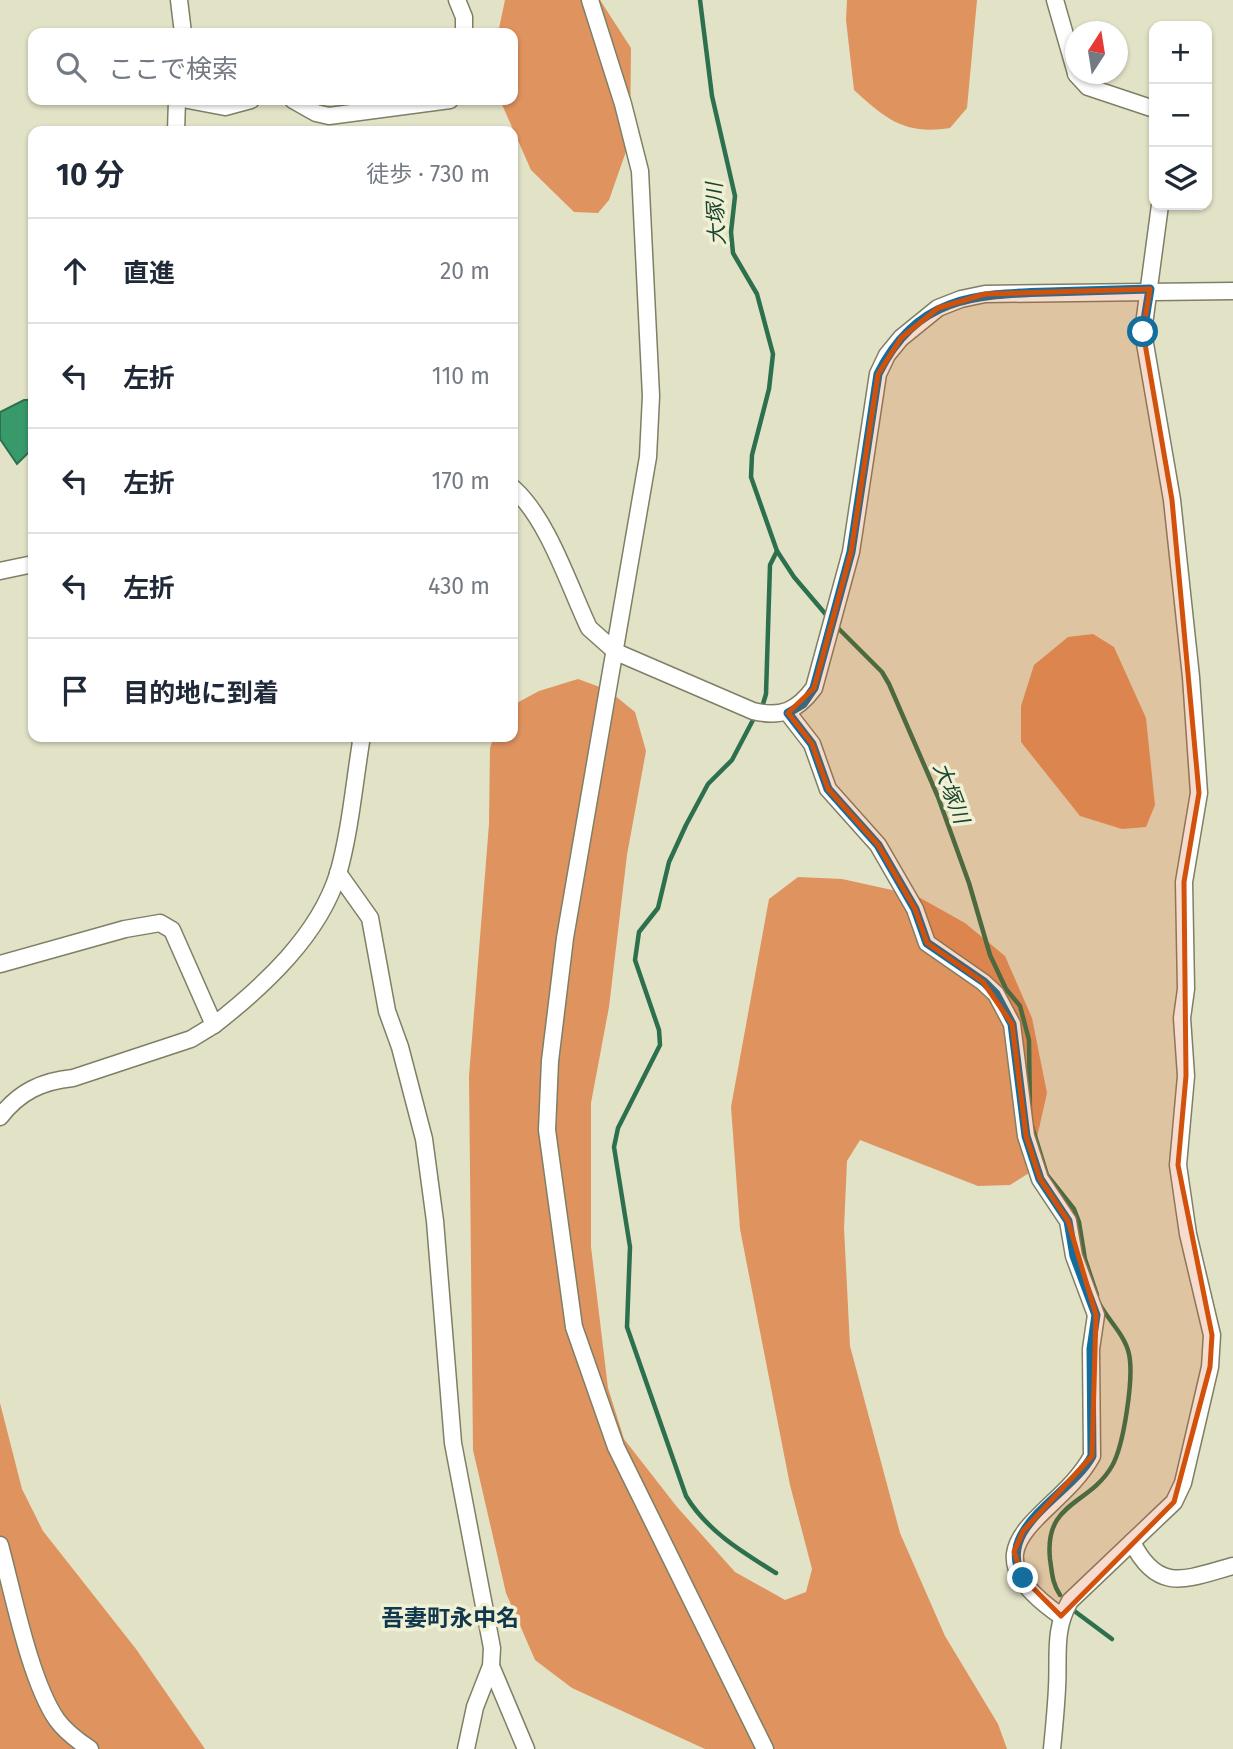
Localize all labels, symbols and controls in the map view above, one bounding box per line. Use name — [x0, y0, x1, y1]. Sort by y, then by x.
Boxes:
north arrow — [1065, 21, 1128, 84]
map controls — [1149, 21, 1212, 210]
button: + — [1149, 21, 1212, 84]
search box — [28, 28, 518, 105]
icon: search — [52, 48, 90, 86]
text: ここで検索 — [108, 54, 238, 85]
button: − — [1149, 84, 1212, 147]
button: layers — [1149, 147, 1212, 210]
text: 10 分 — [56, 157, 125, 193]
text: 徒歩 · 730 m — [366, 160, 490, 188]
water label: 大塚川 — [701, 180, 731, 246]
icon: ahead — [56, 252, 94, 290]
text: 20 m — [440, 257, 490, 285]
text: 直進 — [123, 258, 175, 289]
route start — [1127, 316, 1158, 347]
icon: left — [56, 357, 94, 395]
text: 110 m — [432, 362, 490, 390]
text: 左折 — [123, 363, 175, 394]
icon: left — [56, 462, 94, 500]
text: 170 m — [431, 467, 490, 495]
text: 左折 — [123, 468, 175, 499]
icon: left — [56, 567, 94, 605]
text: 430 m — [428, 572, 490, 600]
text: 左折 — [123, 573, 175, 604]
icon: arrive — [56, 672, 94, 710]
text: 目的地に到着 — [123, 678, 279, 709]
water label: 大塚川 — [928, 759, 975, 829]
route end — [1007, 1562, 1038, 1593]
district label: 吾妻町永中名 — [381, 1604, 519, 1632]

